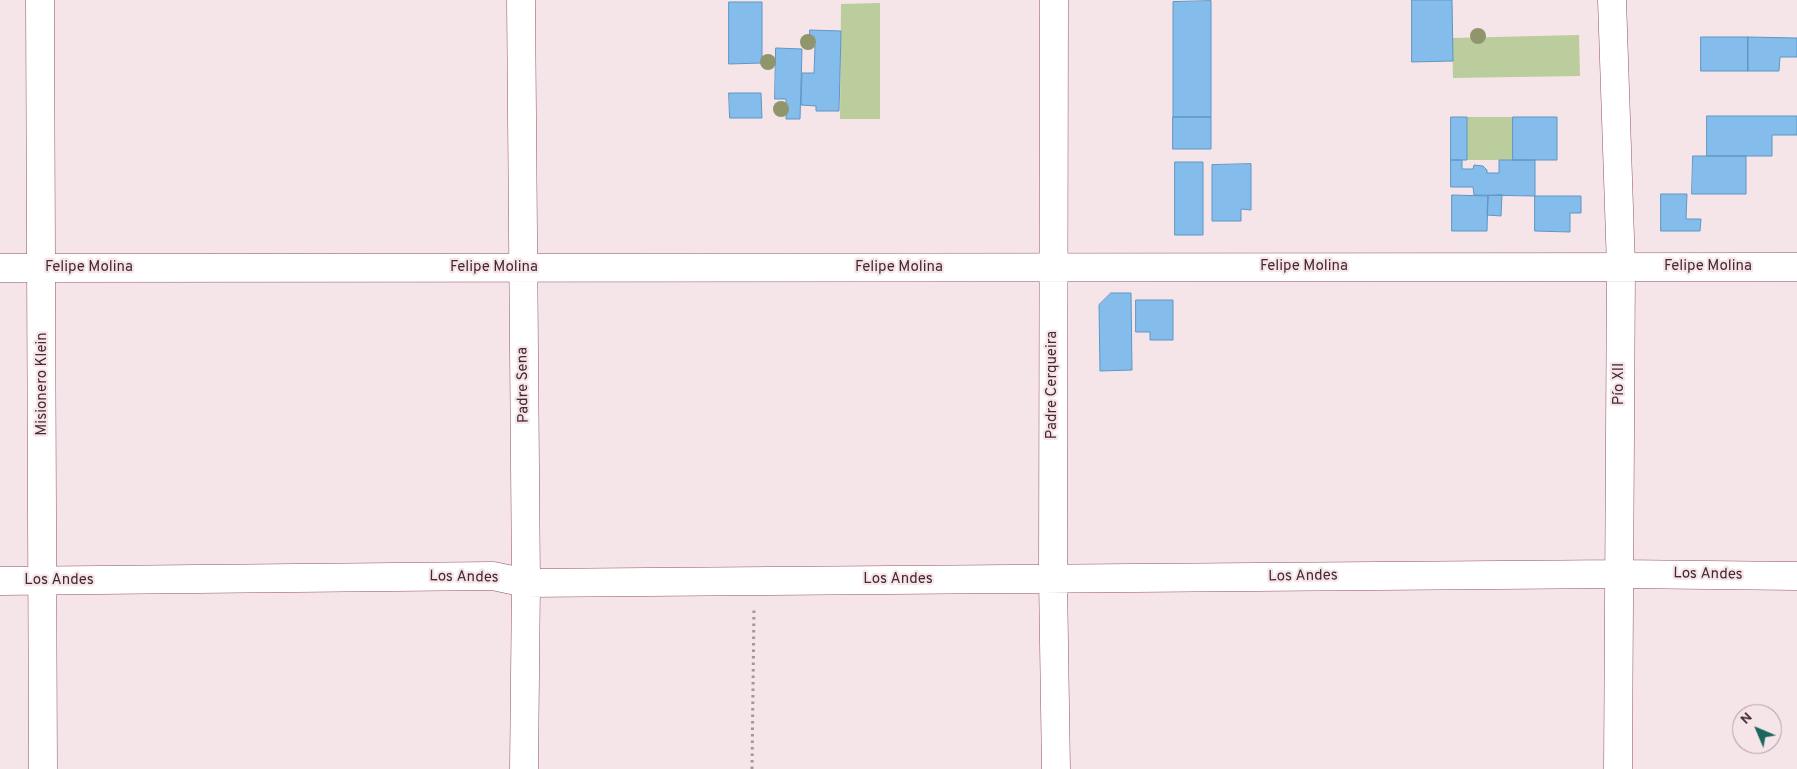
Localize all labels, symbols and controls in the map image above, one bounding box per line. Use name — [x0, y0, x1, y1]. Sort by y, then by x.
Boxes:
street label: Felipe Molina — [1260, 258, 1348, 276]
street label: Felipe Molina — [1664, 258, 1752, 276]
street label: Felipe Molina — [45, 259, 133, 277]
street label: Felipe Molina — [450, 259, 538, 277]
street label: Felipe Molina — [855, 259, 943, 277]
street label: Padre Cerqueira — [1044, 331, 1062, 439]
street label: Misionero Klein — [34, 332, 52, 436]
street label: Padre Sena — [514, 347, 534, 423]
street label: Pío XII — [1611, 363, 1629, 405]
street label: Los Andes — [1673, 565, 1743, 585]
street label: Los Andes — [1268, 567, 1338, 587]
street label: Los Andes — [429, 568, 499, 588]
street label: Los Andes — [863, 571, 933, 589]
street label: Los Andes — [24, 572, 94, 590]
north arrow — [1732, 704, 1782, 754]
text: N — [1737, 709, 1756, 728]

